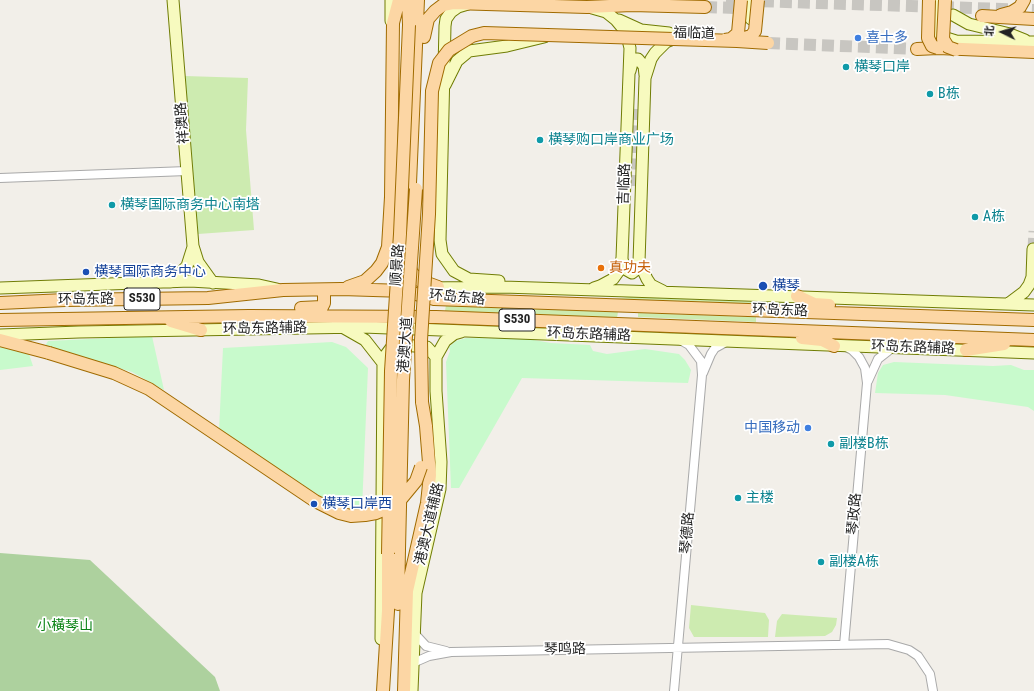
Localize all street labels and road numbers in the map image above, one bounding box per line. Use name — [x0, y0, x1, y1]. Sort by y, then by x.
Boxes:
street label: 福临道 — [673, 25, 715, 43]
street label: 祥澳路 — [173, 101, 193, 145]
street label: 吉临路 — [616, 163, 634, 205]
street label: 顺景路 — [388, 243, 408, 287]
street label: 环岛东路 — [428, 287, 486, 309]
road number: S530 — [124, 288, 160, 310]
street label: 环岛东路 — [58, 291, 114, 309]
street label: 环岛东路 — [752, 302, 808, 320]
road number: S530 — [499, 309, 535, 331]
street label: 港澳大道 — [396, 316, 416, 374]
street label: 环岛东路辅路 — [223, 320, 307, 338]
street label: 环岛东路辅路 — [547, 325, 631, 345]
street label: 环岛东路辅路 — [871, 338, 955, 358]
street label: 港澳大道辅路 — [412, 481, 448, 567]
street label: 琴政路 — [845, 492, 865, 536]
street label: 琴德路 — [678, 511, 698, 555]
street label: 琴鸣路 — [544, 641, 586, 659]

